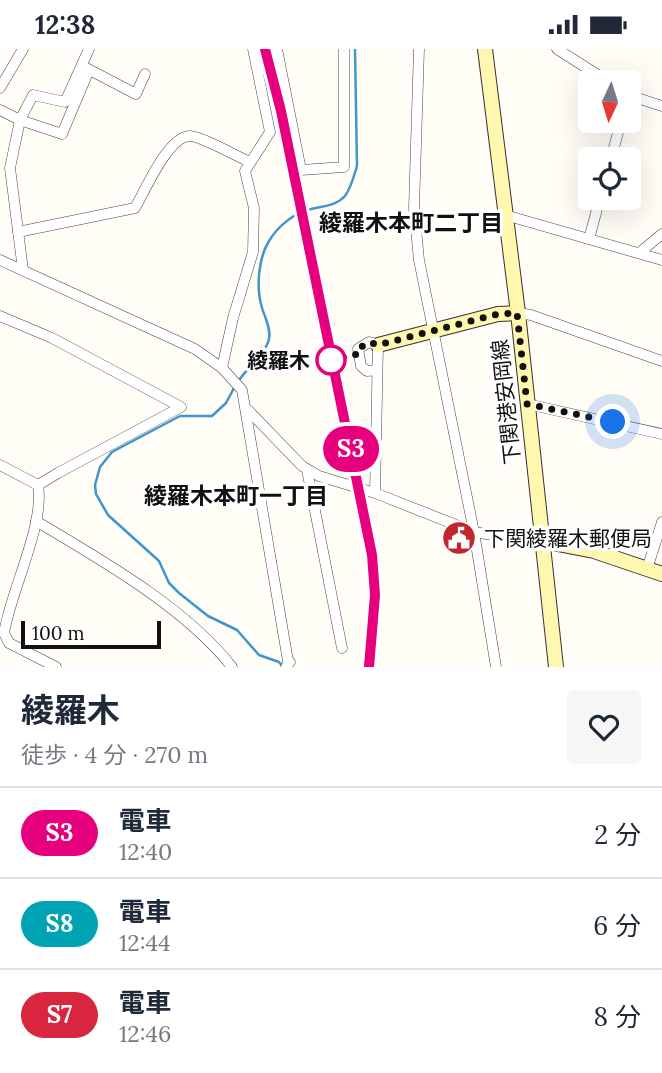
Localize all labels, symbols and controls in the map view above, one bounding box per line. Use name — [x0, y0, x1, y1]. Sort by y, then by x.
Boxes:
text: 12:38 — [35, 8, 95, 41]
north arrow — [578, 70, 640, 133]
map controls — [578, 70, 641, 210]
button: locate — [578, 147, 641, 210]
district label: 綾羅木本町二丁目 — [319, 208, 503, 237]
street label: 下関港安岡線 — [486, 338, 526, 466]
marker: 綾羅木 — [316, 345, 346, 375]
place label: 綾羅木 — [247, 347, 310, 374]
your location — [595, 404, 630, 439]
line badge: S3 — [320, 426, 382, 472]
text: S3 — [337, 433, 365, 464]
district label: 綾羅木本町一丁目 — [144, 481, 328, 510]
public building icon: 下関綾羅木郵便局 — [440, 519, 478, 557]
place label: 下関綾羅木郵便局 — [484, 525, 652, 552]
scale bar — [21, 618, 161, 650]
text: 100 m — [32, 621, 85, 645]
text: 綾羅木 — [21, 689, 120, 731]
button: heart — [567, 690, 641, 764]
text: 徒歩 · 4 分 · 270 m — [21, 740, 208, 769]
text: 電車 — [119, 804, 171, 837]
text: S3 — [46, 817, 73, 848]
text: 2 分 — [594, 818, 641, 851]
text: 12:40 — [119, 837, 172, 866]
text: 電車 — [119, 895, 171, 928]
text: S8 — [45, 908, 74, 939]
text: 6 分 — [593, 909, 641, 942]
text: 12:44 — [119, 928, 170, 957]
text: 電車 — [119, 986, 171, 1019]
text: S7 — [47, 999, 72, 1030]
text: 8 分 — [594, 1000, 641, 1033]
text: 12:46 — [119, 1019, 171, 1048]

